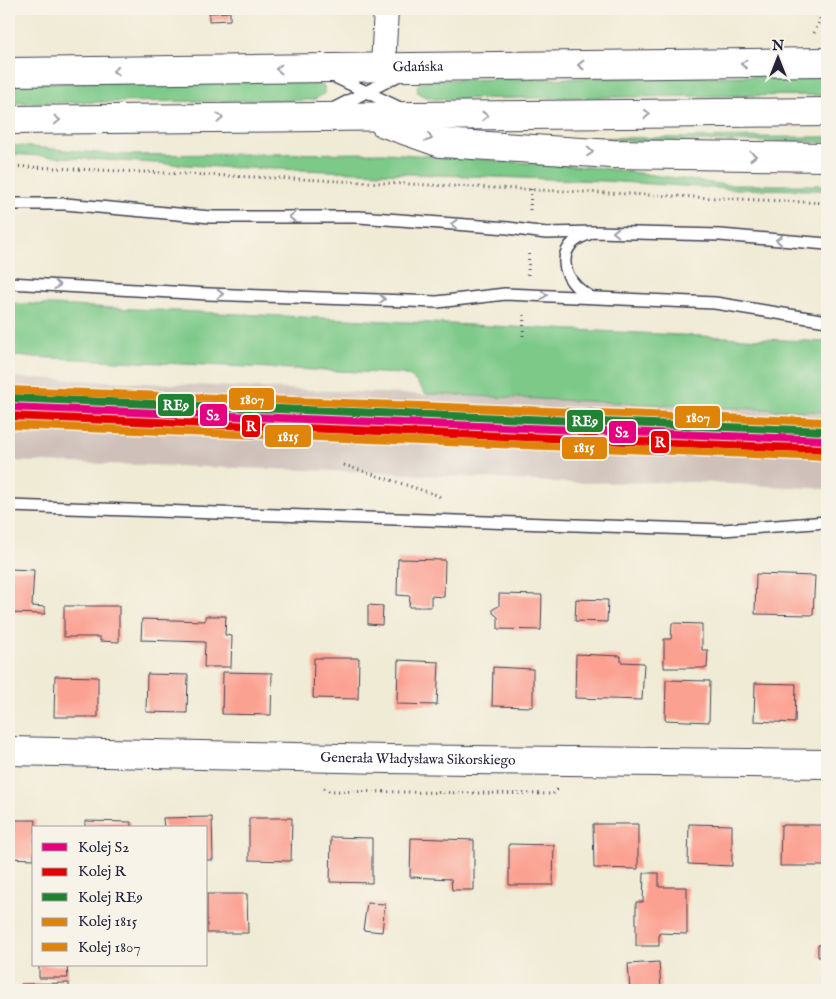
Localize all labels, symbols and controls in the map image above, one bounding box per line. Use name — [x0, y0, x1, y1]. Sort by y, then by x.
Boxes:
north arrow — [754, 32, 804, 82]
text: N — [771, 37, 784, 55]
street label: Gdańska — [393, 58, 444, 76]
one-way arrow — [739, 59, 747, 69]
one-way arrow — [577, 60, 584, 70]
one-way arrow — [274, 63, 282, 74]
one-way arrow — [112, 66, 120, 76]
one-way arrow — [644, 109, 652, 119]
one-way arrow — [481, 110, 489, 121]
one-way arrow — [216, 113, 224, 123]
one-way arrow — [54, 115, 62, 125]
one-way arrow — [424, 133, 432, 143]
one-way arrow — [586, 147, 594, 158]
one-way arrow — [749, 150, 757, 161]
one-way arrow — [288, 212, 296, 222]
one-way arrow — [450, 219, 458, 230]
one-way arrow — [612, 227, 620, 237]
one-way arrow — [774, 235, 782, 246]
one-way arrow — [54, 280, 62, 291]
one-way arrow — [216, 289, 224, 299]
one-way arrow — [540, 290, 548, 301]
one-way arrow — [378, 294, 386, 305]
line badge: 1807 — [228, 387, 275, 411]
text: 1807 — [240, 391, 265, 409]
line badge: RE9 — [157, 393, 195, 417]
text: RE9 — [163, 397, 189, 415]
line badge: S2 — [199, 403, 228, 427]
line badge: 1807 — [674, 405, 721, 429]
text: S2 — [206, 407, 220, 425]
line badge: RE9 — [566, 409, 604, 433]
text: 1807 — [686, 409, 711, 427]
text: RE9 — [572, 413, 598, 431]
line badge: R — [241, 414, 261, 438]
text: R — [246, 418, 258, 436]
line badge: S2 — [608, 420, 637, 444]
line badge: 1815 — [264, 424, 312, 448]
text: S2 — [615, 424, 629, 442]
text: 1815 — [278, 428, 299, 446]
line badge: R — [650, 430, 670, 454]
text: R — [655, 434, 667, 452]
line badge: 1815 — [561, 436, 608, 460]
text: 1815 — [574, 439, 595, 457]
street label: Generała Władysława Sikorskiego — [320, 749, 516, 769]
legend — [32, 826, 208, 966]
text: Kolej S2 — [78, 838, 129, 857]
text: Kolej R — [78, 862, 127, 881]
text: Kolej RE9 — [78, 888, 143, 907]
text: Kolej 1815 — [78, 912, 138, 931]
text: Kolej 1807 — [78, 938, 140, 957]

